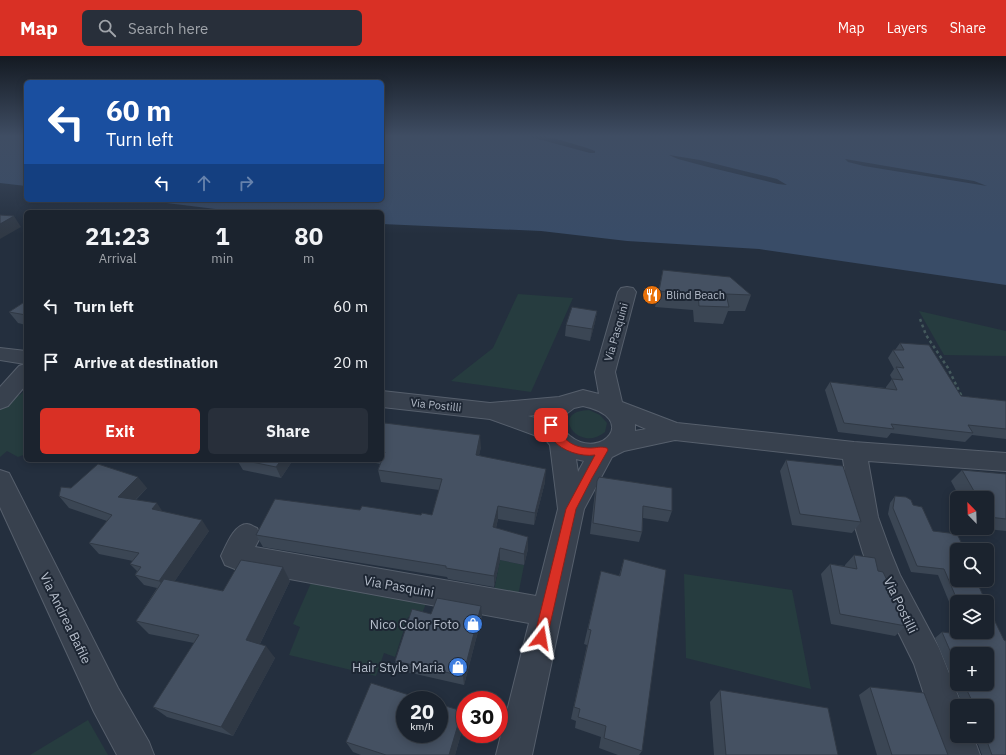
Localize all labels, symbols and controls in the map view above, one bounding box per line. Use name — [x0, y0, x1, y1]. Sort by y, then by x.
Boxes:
search box — [82, 10, 362, 46]
text: Map — [20, 16, 58, 40]
icon: search — [96, 17, 118, 39]
text: Search here — [128, 19, 208, 38]
text: Map — [838, 19, 865, 37]
text: Layers — [887, 19, 928, 37]
text: Share — [950, 19, 986, 37]
text: 60 m — [106, 92, 171, 129]
icon: left — [40, 96, 92, 148]
text: Turn left — [106, 128, 174, 151]
icon: left — [151, 172, 173, 194]
icon: ahead — [193, 172, 215, 194]
icon: right — [235, 172, 257, 194]
text: 21:23 — [85, 220, 150, 252]
text: 1 — [215, 220, 230, 252]
text: 80 — [294, 220, 323, 252]
text: Arrival — [99, 250, 137, 267]
text: min — [211, 250, 233, 267]
text: m — [303, 250, 314, 267]
restaurant icon: Blind Beach — [641, 284, 663, 306]
place label: Blind Beach — [666, 288, 725, 302]
icon: left — [40, 295, 62, 317]
text: Turn left — [74, 297, 134, 316]
text: 60 m — [333, 297, 368, 316]
street label: Via Pasquini — [601, 301, 631, 363]
icon: arrive — [40, 351, 62, 373]
text: Arrive at destination — [74, 353, 218, 372]
text: 20 m — [333, 353, 368, 372]
street label: Via Postilli — [410, 395, 462, 415]
button: Exit — [40, 408, 200, 454]
button: Share — [208, 408, 368, 454]
pin — [534, 408, 568, 442]
icon: arrive — [540, 414, 562, 436]
north arrow — [950, 491, 994, 535]
map controls — [950, 491, 994, 743]
button: search — [950, 543, 994, 587]
street label: Via Andrea Bafile — [36, 570, 95, 667]
street label: Via Pasquini — [362, 572, 435, 601]
street label: Via Postilli — [880, 574, 921, 636]
button: layers — [950, 595, 994, 639]
shop icon: Nico Color Foto — [462, 613, 484, 635]
place label: Nico Color Foto — [370, 616, 459, 633]
position arrow — [520, 617, 562, 659]
button: + — [950, 647, 994, 691]
shop icon: Hair Style Maria — [447, 656, 469, 678]
place label: Hair Style Maria — [352, 659, 444, 676]
speed limit sign: 30 — [456, 691, 508, 743]
text: 20 — [410, 698, 434, 725]
button: − — [950, 699, 994, 743]
text: km/h — [410, 720, 434, 733]

